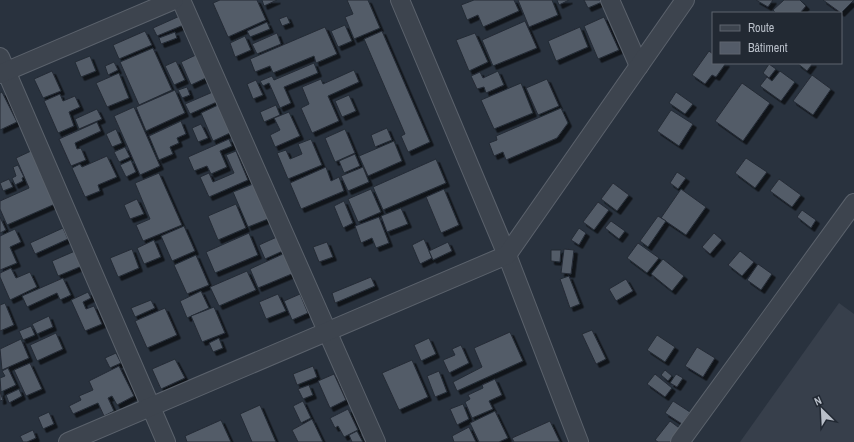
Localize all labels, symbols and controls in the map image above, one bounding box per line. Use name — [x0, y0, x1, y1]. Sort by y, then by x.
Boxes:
legend — [712, 12, 842, 64]
text: Route — [748, 20, 774, 36]
text: Bâtiment — [748, 40, 788, 56]
north arrow — [802, 390, 842, 430]
text: N — [812, 393, 824, 409]

